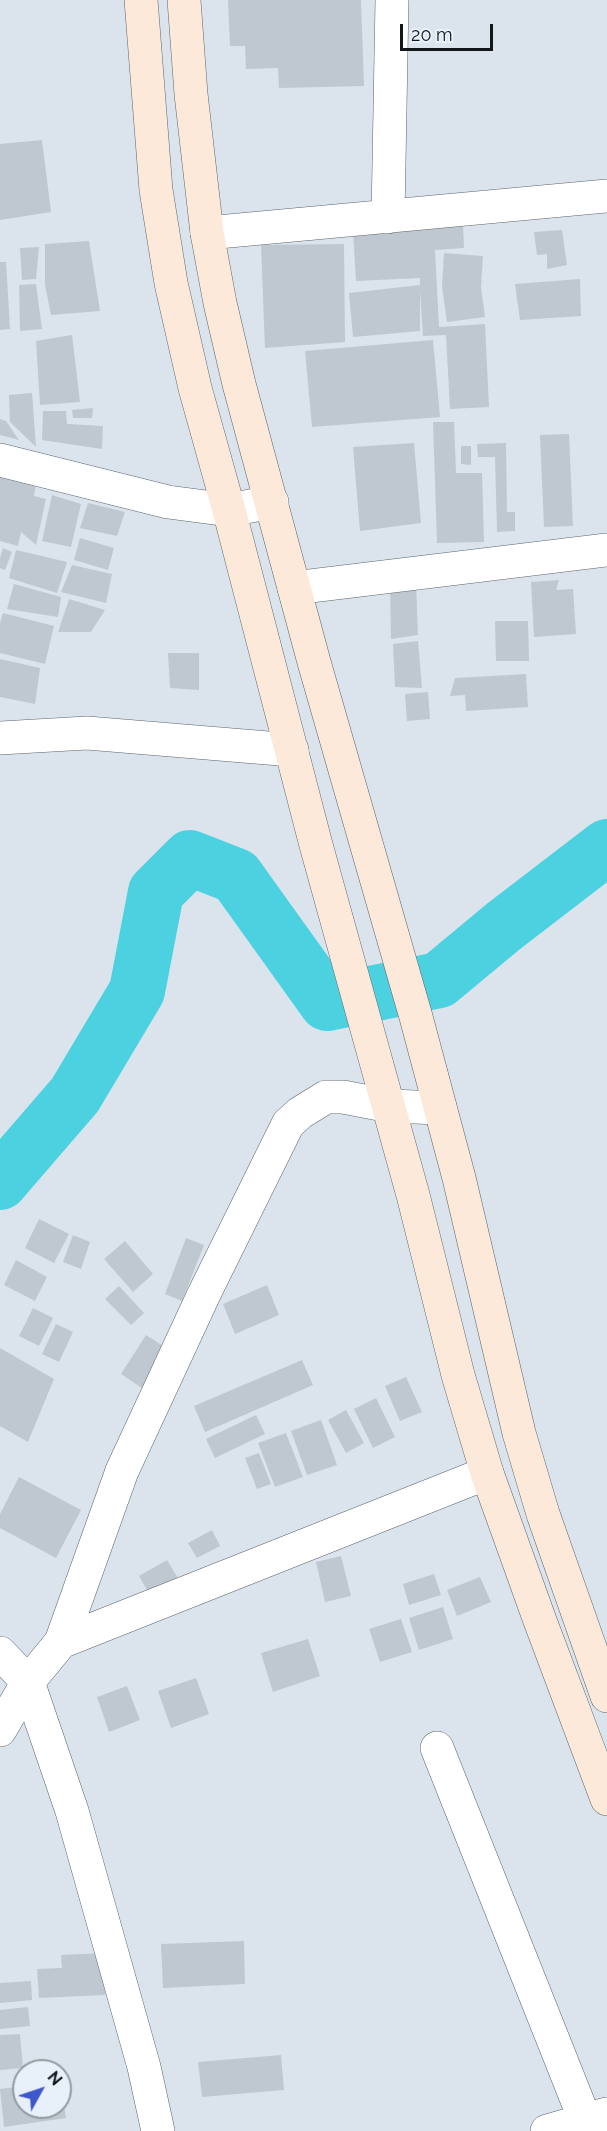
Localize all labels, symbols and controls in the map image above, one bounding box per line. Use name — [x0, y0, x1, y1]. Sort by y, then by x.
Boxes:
scale bar — [403, 12, 496, 50]
text: 20 m — [411, 24, 453, 45]
north arrow — [12, 2059, 72, 2119]
text: N — [43, 2068, 66, 2089]

